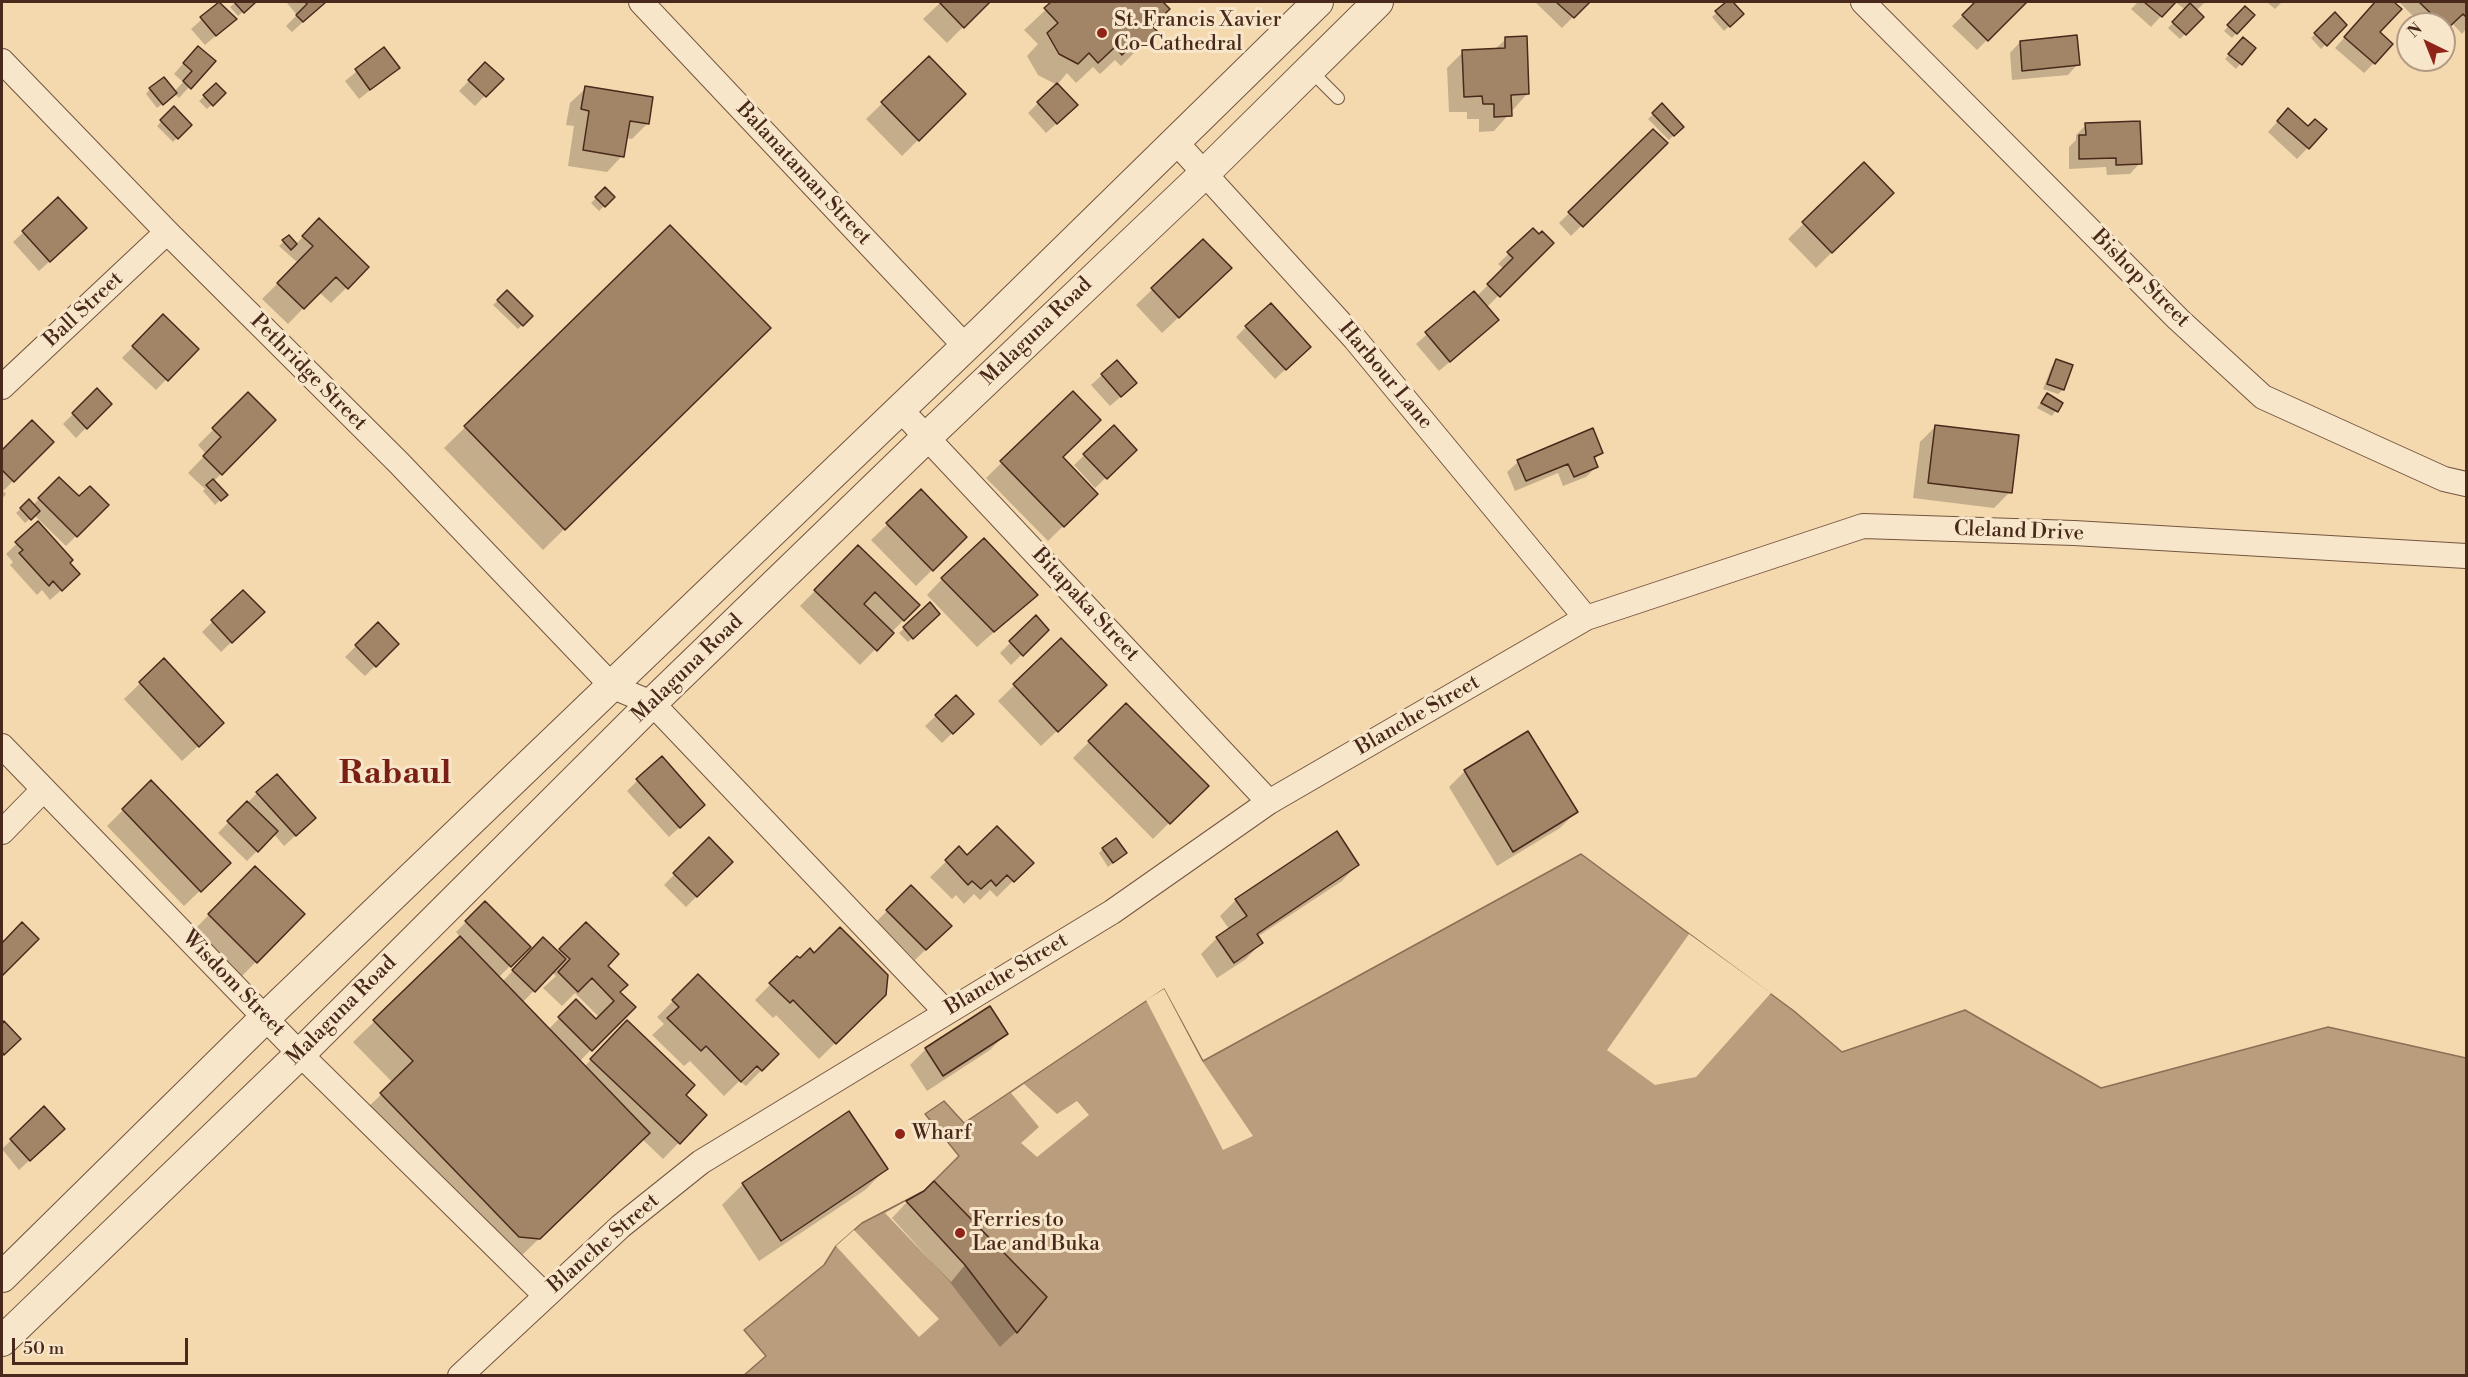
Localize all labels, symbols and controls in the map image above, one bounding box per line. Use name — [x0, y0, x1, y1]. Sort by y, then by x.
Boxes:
place label: St. Francis Xavier Co-Cathedral — [1114, 8, 1282, 58]
north arrow — [2396, 12, 2456, 72]
text: N — [2404, 19, 2427, 42]
marker: St. Francis Xavier Co-Cathedral — [1095, 26, 1109, 40]
street label: Balanataman Street — [730, 97, 876, 251]
street label: Bishop Street — [2086, 225, 2194, 333]
street label: Ball Street — [39, 267, 129, 353]
street label: Malaguna Road — [976, 273, 1098, 391]
street label: Pethridge Street — [244, 309, 372, 437]
street label: Harbour Lane — [1333, 317, 1437, 435]
street label: Cleland Drive — [1953, 517, 2085, 547]
street label: Bitapaka Street — [1026, 543, 1144, 667]
street label: Malaguna Road — [627, 610, 749, 728]
street label: Blanche Street — [1351, 670, 1485, 762]
district label: Rabaul — [339, 755, 451, 795]
street label: Wisdom Street — [176, 926, 290, 1042]
street label: Blanche Street — [941, 928, 1073, 1022]
street label: Malaguna Road — [282, 951, 402, 1071]
place label: Wharf — [912, 1121, 971, 1147]
marker: Wharf — [893, 1127, 907, 1141]
street label: Blanche Street — [543, 1189, 665, 1299]
place label: Ferries to Lae and Buka — [972, 1208, 1100, 1258]
marker: Ferries to Lae and Buka — [953, 1226, 967, 1240]
scale bar — [15, 1326, 190, 1364]
text: 50 m — [23, 1337, 64, 1360]

